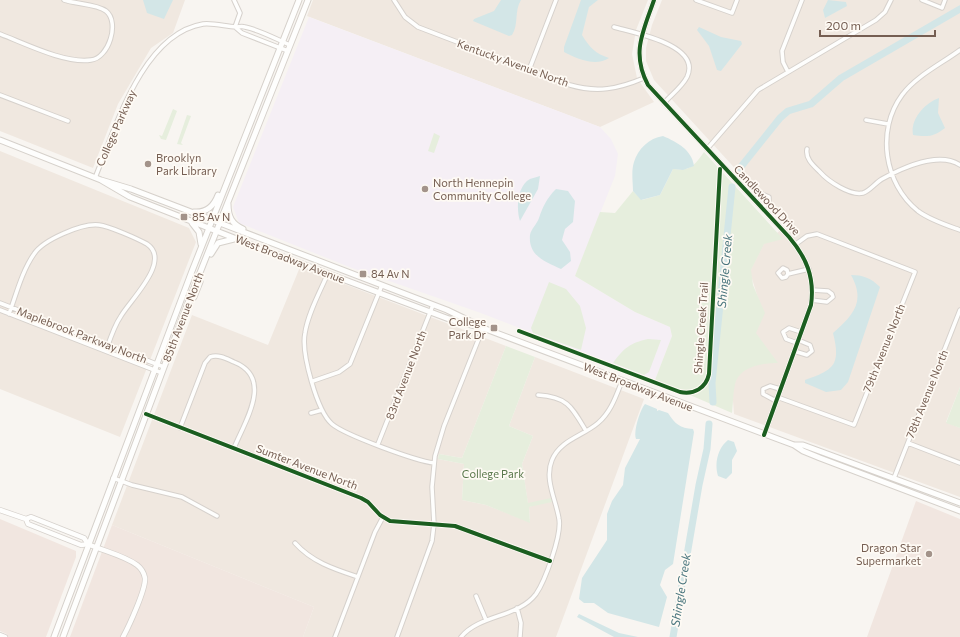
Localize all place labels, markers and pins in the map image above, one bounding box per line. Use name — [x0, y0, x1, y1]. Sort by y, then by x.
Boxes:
place label: Brooklyn Park Library — [156, 151, 217, 177]
marker: Brooklyn Park Library — [143, 159, 153, 169]
place label: North Hennepin Community College — [433, 176, 531, 202]
marker: North Hennepin Community College — [420, 184, 430, 194]
place label: 85 Av N — [192, 210, 230, 223]
marker: 85 Av N — [179, 212, 189, 222]
place label: 84 Av N — [371, 267, 410, 280]
marker: 84 Av N — [358, 269, 368, 279]
place label: College Park Dr — [448, 315, 487, 341]
marker: College Park Dr — [489, 323, 499, 333]
place label: Dragon Star Supermarket — [856, 541, 922, 567]
marker: Dragon Star Supermarket — [924, 549, 934, 559]

